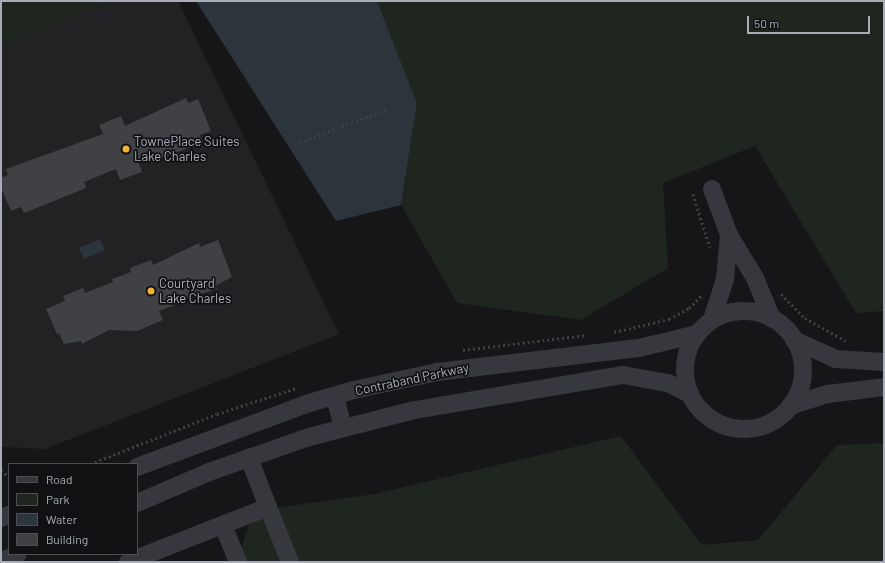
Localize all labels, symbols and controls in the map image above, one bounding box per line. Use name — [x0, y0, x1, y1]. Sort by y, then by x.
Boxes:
scale bar — [749, 8, 872, 34]
text: 50 m — [754, 16, 779, 30]
place label: TownePlace Suites Lake Charles — [134, 134, 240, 165]
marker: TownePlace Suites Lake Charles — [121, 144, 131, 154]
place label: Courtyard Lake Charles — [159, 276, 231, 307]
marker: Courtyard Lake Charles — [146, 286, 156, 296]
street label: Contraband Parkway — [354, 359, 470, 399]
legend — [8, 463, 138, 555]
text: Road — [46, 472, 73, 486]
text: Park — [46, 492, 70, 506]
text: Water — [46, 512, 77, 526]
text: Building — [46, 532, 88, 546]

